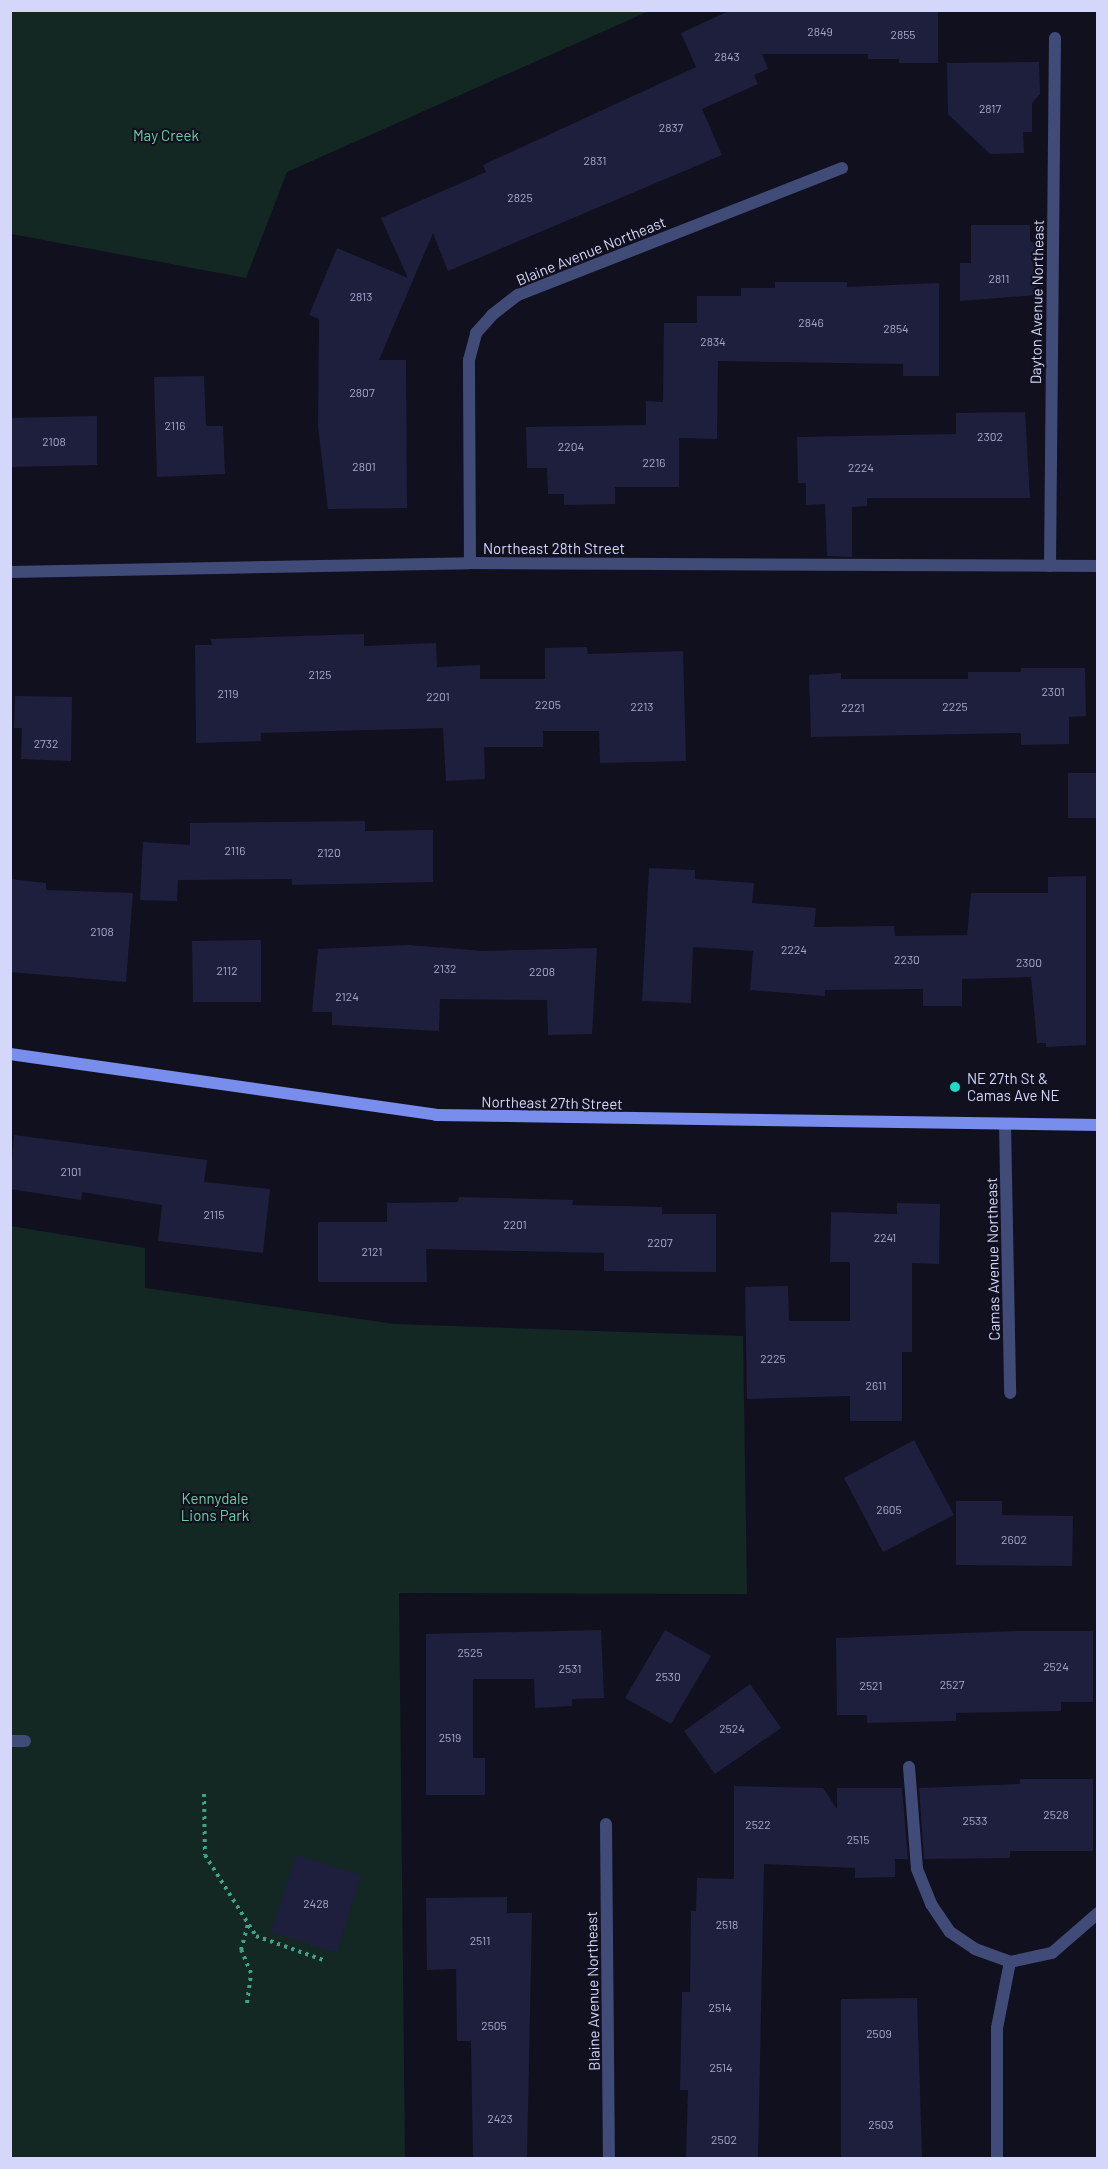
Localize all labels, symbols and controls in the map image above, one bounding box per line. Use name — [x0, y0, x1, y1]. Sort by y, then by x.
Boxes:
house number: 2849 — [807, 25, 833, 39]
house number: 2855 — [890, 28, 916, 42]
house number: 2843 — [714, 50, 740, 64]
house number: 2817 — [979, 102, 1001, 116]
house number: 2837 — [659, 121, 683, 135]
park label: May Creek — [133, 127, 199, 145]
house number: 2831 — [584, 154, 606, 168]
house number: 2825 — [507, 191, 533, 205]
street label: Blaine Avenue Northeast — [514, 213, 668, 289]
street label: Dayton Avenue Northeast — [1027, 220, 1047, 384]
house number: 2811 — [989, 272, 1009, 286]
house number: 2813 — [350, 290, 372, 304]
house number: 2846 — [798, 316, 824, 330]
house number: 2854 — [883, 322, 909, 336]
house number: 2834 — [700, 335, 726, 349]
house number: 2807 — [349, 386, 375, 400]
house number: 2116 — [165, 419, 185, 433]
house number: 2302 — [977, 430, 1003, 444]
house number: 2108 — [42, 435, 66, 449]
house number: 2204 — [558, 440, 584, 454]
house number: 2216 — [642, 456, 666, 470]
house number: 2801 — [352, 460, 376, 474]
house number: 2224 — [848, 461, 874, 475]
street label: Northeast 28th Street — [483, 540, 625, 558]
house number: 2125 — [308, 668, 332, 682]
house number: 2301 — [1041, 685, 1065, 699]
house number: 2119 — [218, 687, 238, 701]
house number: 2201 — [426, 690, 450, 704]
house number: 2205 — [535, 698, 561, 712]
house number: 2213 — [630, 700, 654, 714]
house number: 2225 — [942, 700, 968, 714]
house number: 2221 — [841, 701, 865, 715]
house number: 2732 — [34, 737, 58, 751]
house number: 2116 — [225, 844, 245, 858]
house number: 2120 — [317, 846, 341, 860]
house number: 2108 — [90, 925, 114, 939]
house number: 2224 — [781, 943, 807, 957]
house number: 2230 — [894, 953, 920, 967]
house number: 2300 — [1016, 956, 1042, 970]
house number: 2132 — [433, 962, 457, 976]
house number: 2112 — [216, 964, 238, 978]
house number: 2208 — [529, 965, 555, 979]
house number: 2124 — [335, 990, 359, 1004]
place label: NE 27th St & Camas Ave NE — [967, 1069, 1060, 1104]
marker: NE 27th St & Camas Ave NE — [948, 1080, 962, 1094]
street label: Northeast 27th Street — [481, 1093, 623, 1113]
house number: 2101 — [60, 1165, 82, 1179]
street label: Camas Avenue Northeast — [983, 1177, 1003, 1341]
house number: 2115 — [204, 1208, 224, 1222]
house number: 2201 — [503, 1218, 527, 1232]
house number: 2241 — [874, 1231, 896, 1245]
house number: 2207 — [647, 1236, 673, 1250]
house number: 2121 — [362, 1245, 382, 1259]
house number: 2225 — [760, 1352, 786, 1366]
house number: 2611 — [866, 1379, 886, 1393]
park label: Kennydale Lions Park — [181, 1489, 249, 1524]
house number: 2605 — [876, 1503, 902, 1517]
house number: 2602 — [1001, 1533, 1027, 1547]
house number: 2525 — [457, 1646, 483, 1660]
house number: 2524 — [1043, 1660, 1069, 1674]
house number: 2531 — [559, 1662, 581, 1676]
house number: 2530 — [655, 1670, 681, 1684]
house number: 2527 — [940, 1678, 964, 1692]
house number: 2521 — [859, 1679, 883, 1693]
house number: 2524 — [719, 1722, 745, 1736]
house number: 2519 — [439, 1731, 461, 1745]
house number: 2528 — [1043, 1808, 1069, 1822]
house number: 2533 — [963, 1814, 987, 1828]
house number: 2522 — [745, 1818, 771, 1832]
house number: 2515 — [847, 1833, 869, 1847]
house number: 2428 — [303, 1897, 329, 1911]
street label: Blaine Avenue Northeast — [583, 1911, 603, 2071]
house number: 2518 — [716, 1918, 738, 1932]
house number: 2511 — [470, 1934, 490, 1948]
house number: 2514 — [708, 2001, 732, 2015]
house number: 2505 — [481, 2019, 507, 2033]
house number: 2509 — [866, 2027, 892, 2041]
house number: 2514 — [709, 2061, 733, 2075]
house number: 2423 — [487, 2112, 513, 2126]
house number: 2503 — [868, 2118, 894, 2132]
house number: 2502 — [711, 2133, 737, 2147]

